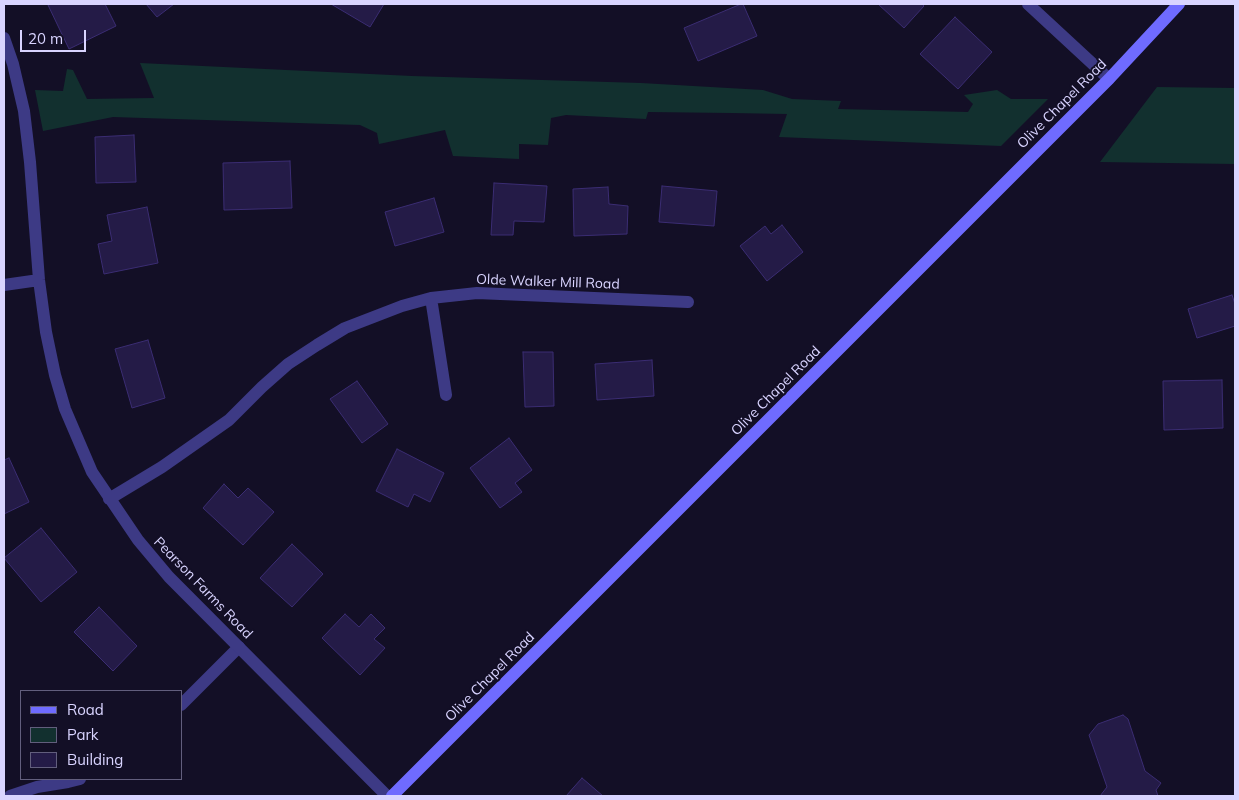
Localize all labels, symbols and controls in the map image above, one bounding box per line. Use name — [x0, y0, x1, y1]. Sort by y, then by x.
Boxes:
scale bar — [22, 20, 89, 52]
text: 20 m — [28, 29, 63, 48]
street label: Olive Chapel Road — [1014, 56, 1110, 152]
street label: Olde Walker Mill Road — [476, 271, 620, 293]
street label: Olive Chapel Road — [728, 343, 824, 439]
street label: Pearson Farms Road — [150, 534, 256, 642]
street label: Olive Chapel Road — [442, 629, 538, 725]
legend — [20, 690, 182, 780]
text: Road — [67, 700, 104, 719]
text: Park — [67, 725, 99, 744]
text: Building — [67, 750, 123, 769]

